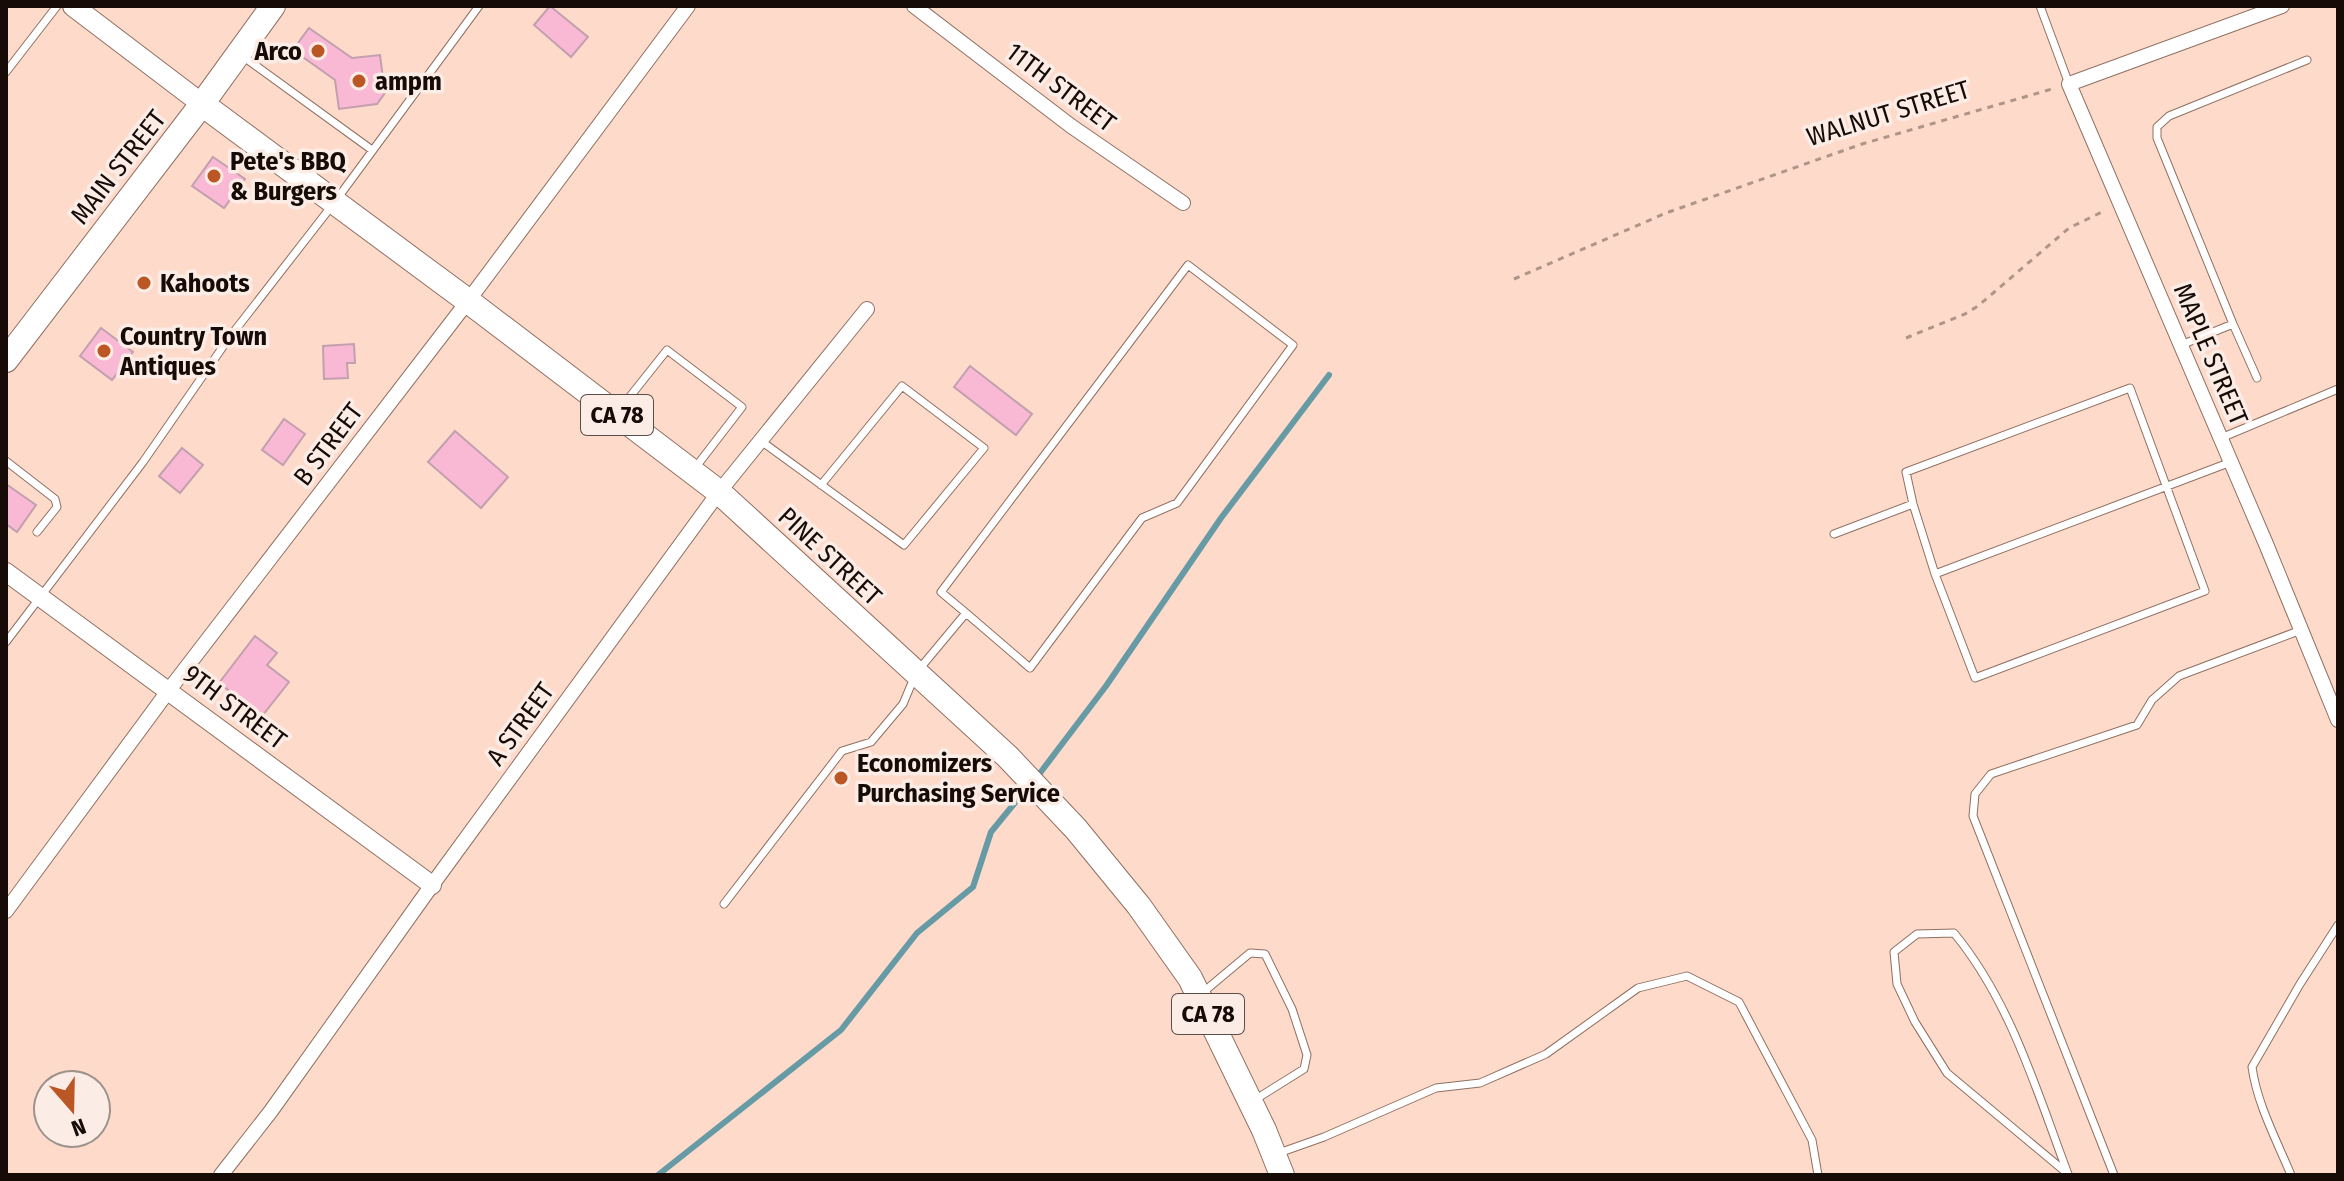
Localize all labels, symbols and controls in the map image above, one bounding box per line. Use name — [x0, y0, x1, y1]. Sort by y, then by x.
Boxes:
place label: Arco — [253, 36, 302, 67]
street label: 11TH STREET — [1000, 36, 1121, 139]
marker: Arco — [309, 42, 327, 60]
place label: ampm — [375, 66, 442, 97]
marker: ampm — [350, 72, 368, 90]
street label: WALNUT STREET — [1803, 74, 1973, 153]
street label: MAIN STREET — [64, 104, 172, 230]
place label: Pete's BBQ & Burgers — [230, 146, 347, 207]
marker: Pete's BBQ & Burgers — [205, 167, 223, 185]
place label: Kahoots — [160, 268, 250, 299]
marker: Kahoots — [135, 274, 153, 292]
street label: MAPLE STREET — [2167, 279, 2254, 430]
place label: Country Town Antiques — [119, 321, 267, 382]
marker: Country Town Antiques — [95, 342, 113, 360]
road number: CA 78 — [581, 395, 653, 435]
street label: B STREET — [287, 397, 369, 492]
street label: PINE STREET — [772, 501, 888, 612]
street label: 9TH STREET — [177, 659, 292, 756]
street label: A STREET — [480, 677, 561, 772]
place label: Economizers Purchasing Service — [857, 748, 1060, 809]
marker: Economizers Purchasing Service — [832, 769, 850, 787]
road number: CA 78 — [1172, 994, 1244, 1034]
north arrow — [32, 1069, 112, 1149]
text: N — [68, 1112, 89, 1142]

